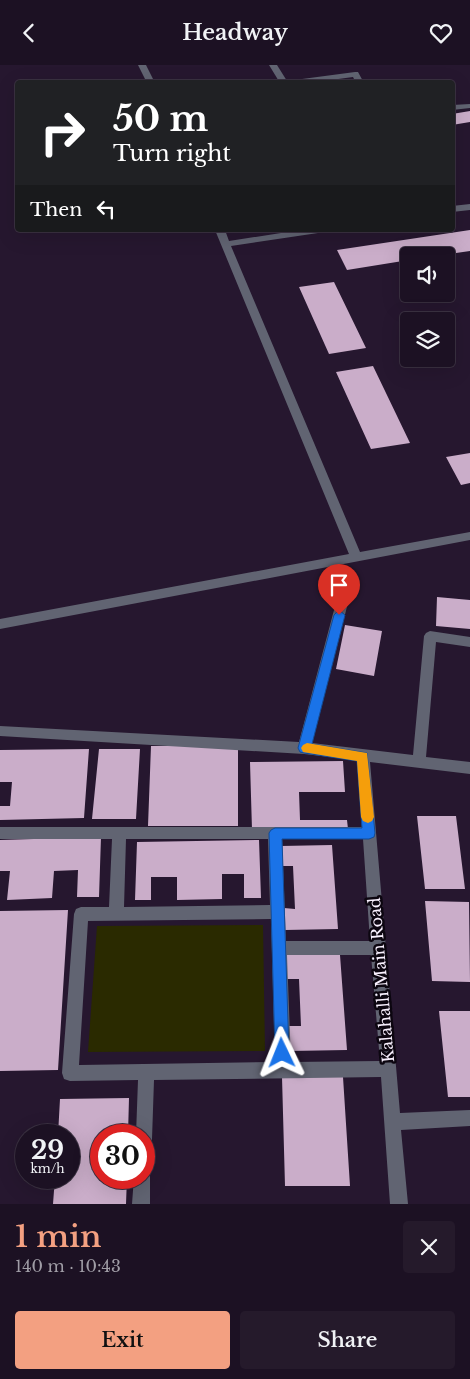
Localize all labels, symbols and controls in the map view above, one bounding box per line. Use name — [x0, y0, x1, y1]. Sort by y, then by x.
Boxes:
icon: back — [15, 19, 43, 47]
text: Headway — [182, 19, 288, 46]
icon: heart — [427, 19, 455, 47]
text: 50 m — [113, 97, 208, 140]
icon: right — [30, 100, 95, 165]
text: Turn right — [113, 140, 231, 167]
icon: left — [92, 195, 120, 223]
text: Then — [30, 198, 82, 221]
map controls — [400, 247, 455, 367]
button: sound — [400, 247, 455, 302]
button: layers — [400, 312, 455, 367]
pin — [318, 564, 360, 615]
icon: arrive — [325, 571, 353, 599]
street label: Kalahalli Main Road — [364, 896, 398, 1063]
position arrow — [255, 1026, 307, 1078]
speed limit sign: 30 — [90, 1124, 155, 1189]
text: 29 — [31, 1135, 64, 1166]
text: km/h — [30, 1161, 65, 1176]
text: 1 min — [15, 1218, 101, 1255]
button: close — [403, 1221, 455, 1273]
text: 140 m · 10:43 — [15, 1256, 121, 1276]
button: Exit — [15, 1311, 230, 1369]
button: Share — [240, 1311, 455, 1369]

